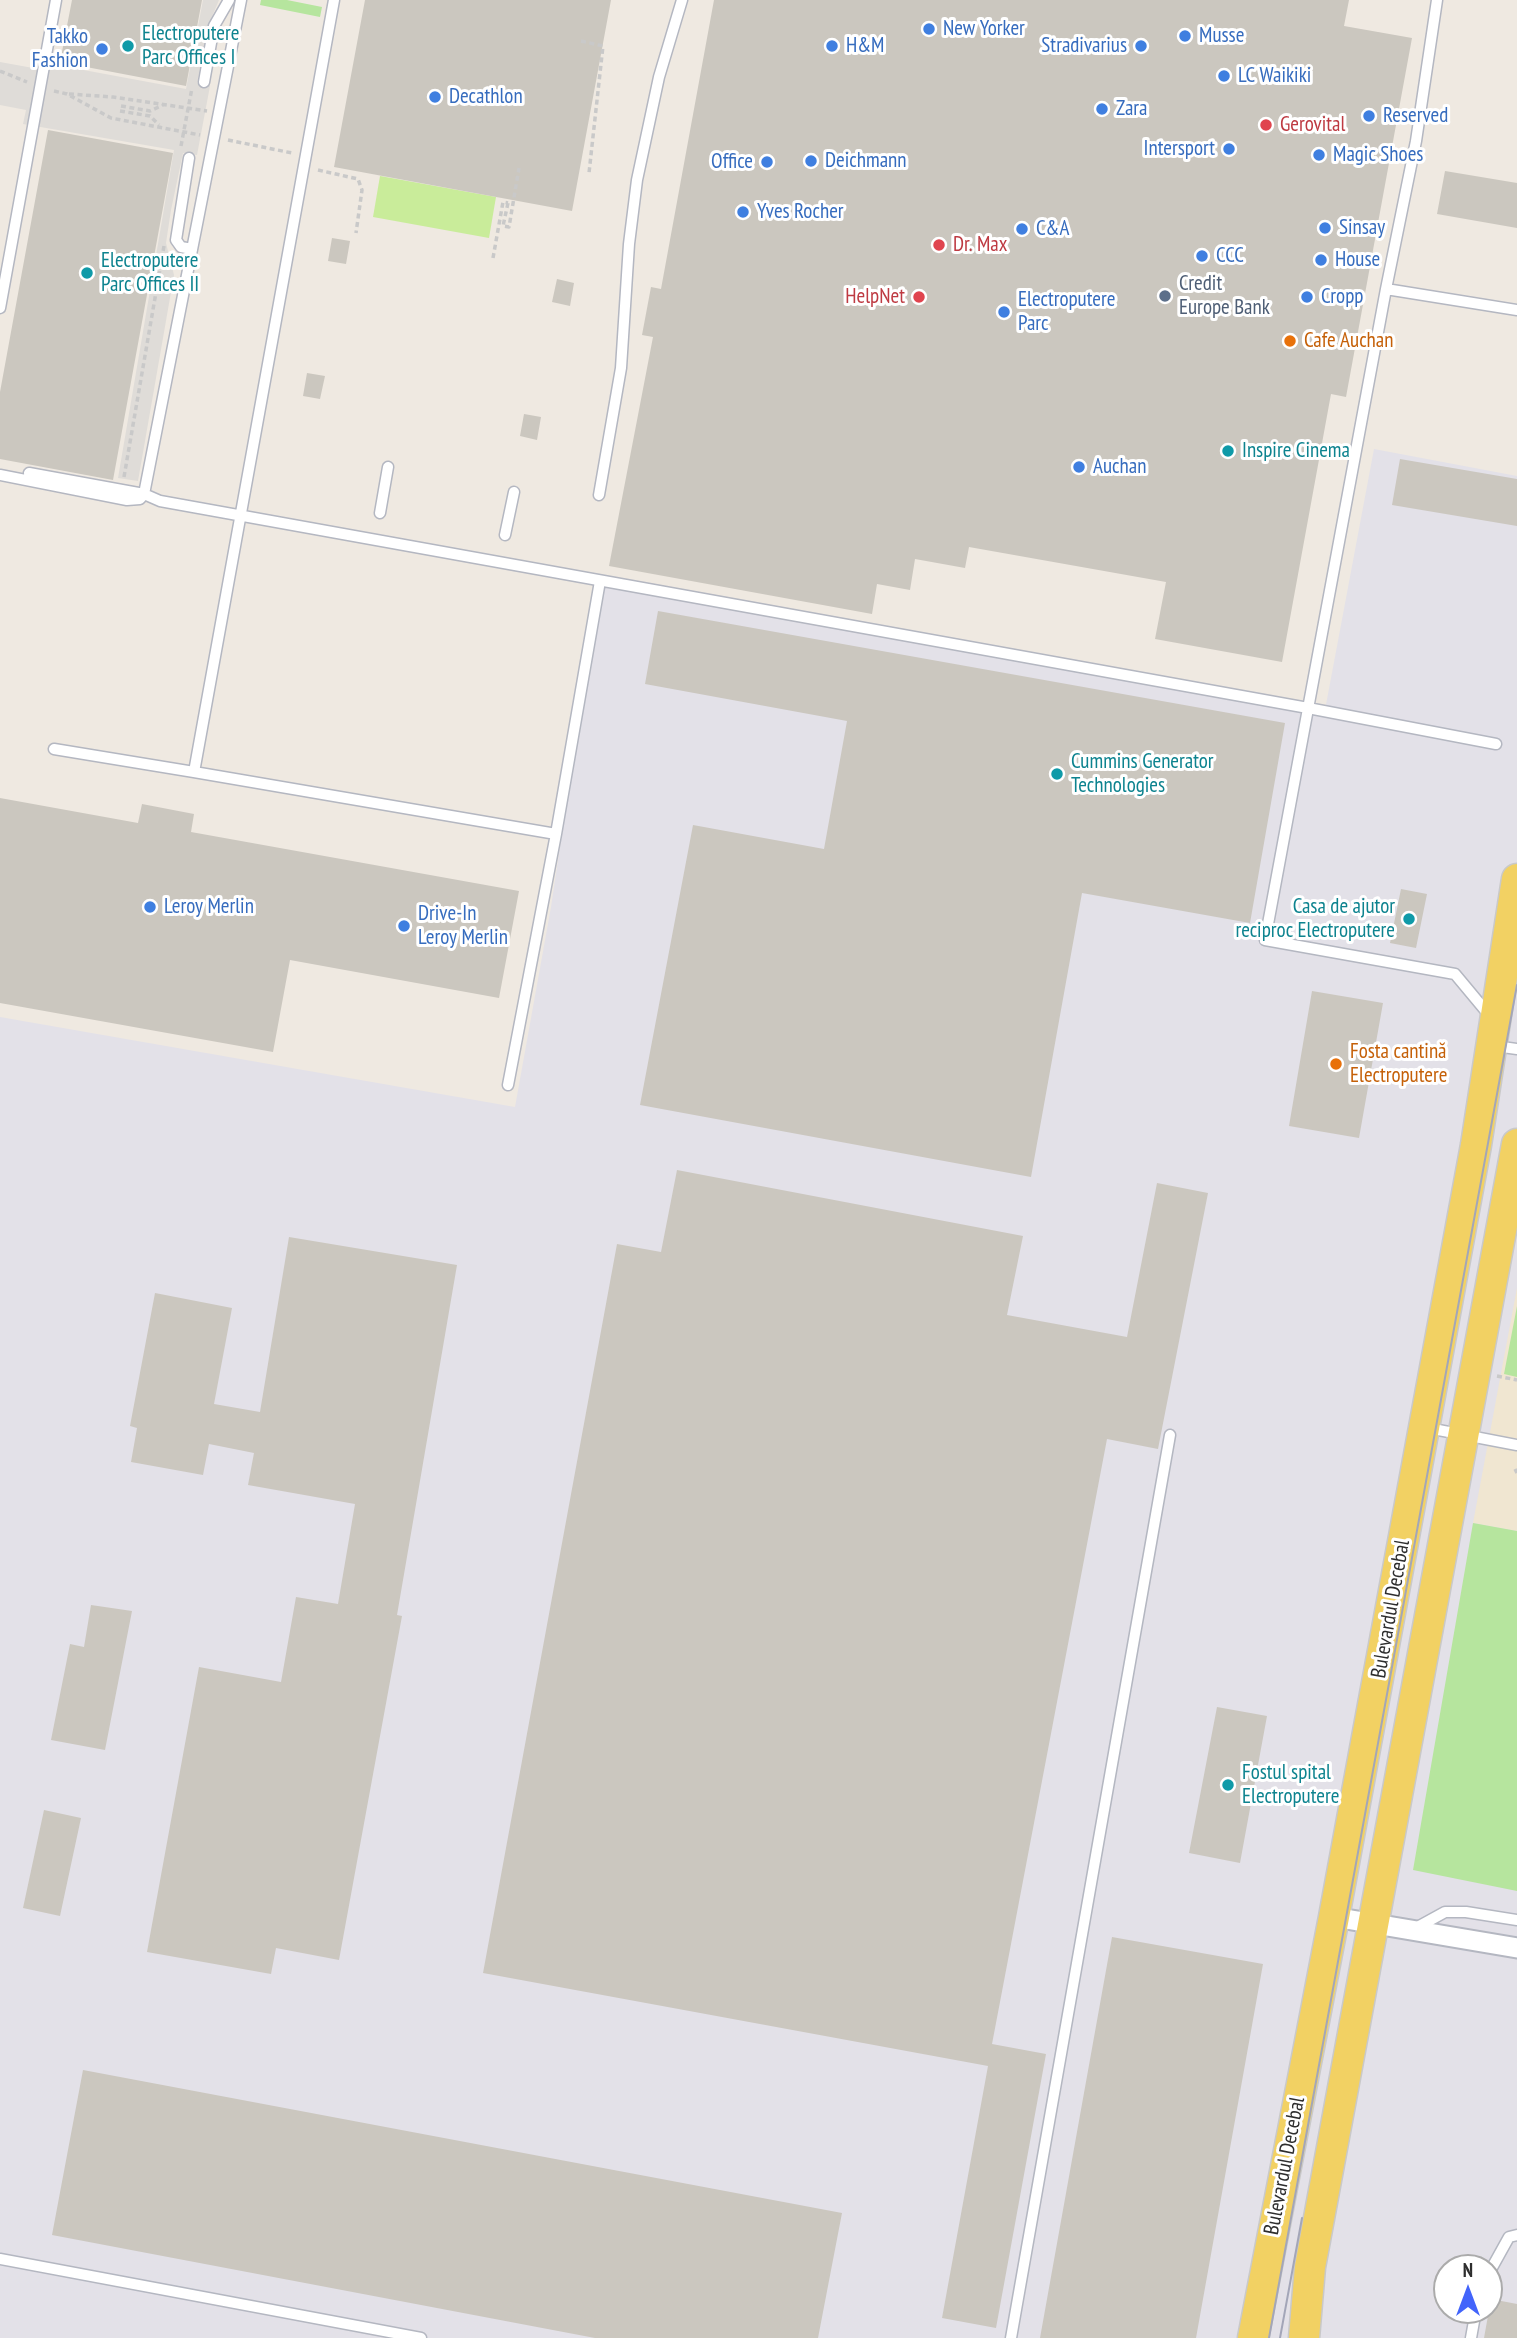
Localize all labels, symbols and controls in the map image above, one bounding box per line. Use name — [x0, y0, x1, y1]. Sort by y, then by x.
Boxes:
place label: New Yorker — [943, 16, 1025, 42]
place label: Electroputere Parc Offices I — [142, 21, 239, 71]
marker: New Yorker — [921, 21, 937, 37]
place label: Musse — [1199, 23, 1244, 49]
place label: Takko Fashion — [32, 24, 88, 74]
marker: Musse — [1177, 28, 1193, 44]
place label: H&M — [846, 33, 884, 59]
place label: Stradivarius — [1041, 33, 1127, 59]
marker: Electroputere Parc Offices I — [120, 38, 136, 54]
marker: H&M — [824, 38, 840, 54]
marker: Stradivarius — [1133, 38, 1149, 54]
marker: Takko Fashion — [94, 41, 110, 57]
place label: LC Waikiki — [1238, 63, 1311, 89]
marker: LC Waikiki — [1216, 68, 1232, 84]
place label: Decathlon — [449, 84, 523, 110]
marker: Decathlon — [427, 89, 443, 105]
place label: Zara — [1116, 96, 1147, 122]
marker: Zara — [1094, 101, 1110, 117]
place label: Reserved — [1383, 103, 1448, 129]
marker: Reserved — [1361, 108, 1377, 124]
place label: Gerovital — [1280, 112, 1345, 138]
marker: Gerovital — [1258, 117, 1274, 133]
place label: Intersport — [1144, 136, 1215, 162]
marker: Intersport — [1221, 141, 1237, 157]
place label: Magic Shoes — [1333, 142, 1423, 168]
marker: Magic Shoes — [1311, 147, 1327, 163]
place label: Deichmann — [825, 148, 906, 174]
place label: Office — [711, 149, 753, 175]
marker: Deichmann — [803, 153, 819, 169]
marker: Office — [759, 154, 775, 170]
place label: Yves Rocher — [757, 199, 844, 225]
marker: Yves Rocher — [735, 204, 751, 220]
place label: Sinsay — [1339, 215, 1385, 241]
place label: C&A — [1036, 216, 1069, 242]
marker: Sinsay — [1317, 220, 1333, 236]
marker: C&A — [1014, 221, 1030, 237]
place label: Dr. Max — [953, 232, 1007, 258]
marker: Dr. Max — [931, 237, 947, 253]
place label: CCC — [1216, 243, 1244, 269]
place label: House — [1335, 247, 1380, 273]
place label: Electroputere Parc Offices II — [101, 248, 199, 298]
marker: CCC — [1194, 248, 1210, 264]
marker: House — [1313, 252, 1329, 268]
marker: Electroputere Parc Offices II — [79, 265, 95, 281]
place label: Credit Europe Bank — [1179, 271, 1270, 321]
place label: HelpNet — [845, 284, 905, 310]
place label: Cropp — [1321, 284, 1363, 310]
place label: Electroputere Parc — [1018, 287, 1115, 337]
marker: Credit Europe Bank — [1157, 288, 1173, 304]
marker: HelpNet — [911, 289, 927, 305]
marker: Cropp — [1299, 289, 1315, 305]
marker: Electroputere Parc — [996, 304, 1012, 320]
place label: Cafe Auchan — [1304, 328, 1393, 354]
marker: Cafe Auchan — [1282, 333, 1298, 349]
place label: Inspire Cinema — [1242, 438, 1350, 464]
marker: Inspire Cinema — [1220, 443, 1236, 459]
place label: Auchan — [1093, 454, 1146, 480]
marker: Auchan — [1071, 459, 1087, 475]
place label: Cummins Generator Technologies — [1071, 749, 1214, 799]
marker: Cummins Generator Technologies — [1049, 766, 1065, 782]
place label: Leroy Merlin — [164, 894, 254, 920]
place label: Casa de ajutor reciproc Electroputere — [1235, 894, 1395, 944]
marker: Leroy Merlin — [142, 899, 158, 915]
place label: Drive-In Leroy Merlin — [418, 901, 508, 951]
marker: Casa de ajutor reciproc Electroputere — [1401, 911, 1417, 927]
marker: Drive-In Leroy Merlin — [396, 918, 412, 934]
place label: Fosta cantină Electroputere — [1350, 1039, 1447, 1089]
marker: Fosta cantină Electroputere — [1328, 1056, 1344, 1072]
street label: Bulevardul Decebal — [1366, 1538, 1416, 1680]
place label: Fostul spital Electroputere — [1242, 1760, 1339, 1810]
marker: Fostul spital Electroputere — [1220, 1777, 1236, 1793]
street label: Bulevardul Decebal — [1259, 2095, 1311, 2237]
north arrow — [1433, 2254, 1503, 2324]
text: N — [1463, 2258, 1473, 2282]

